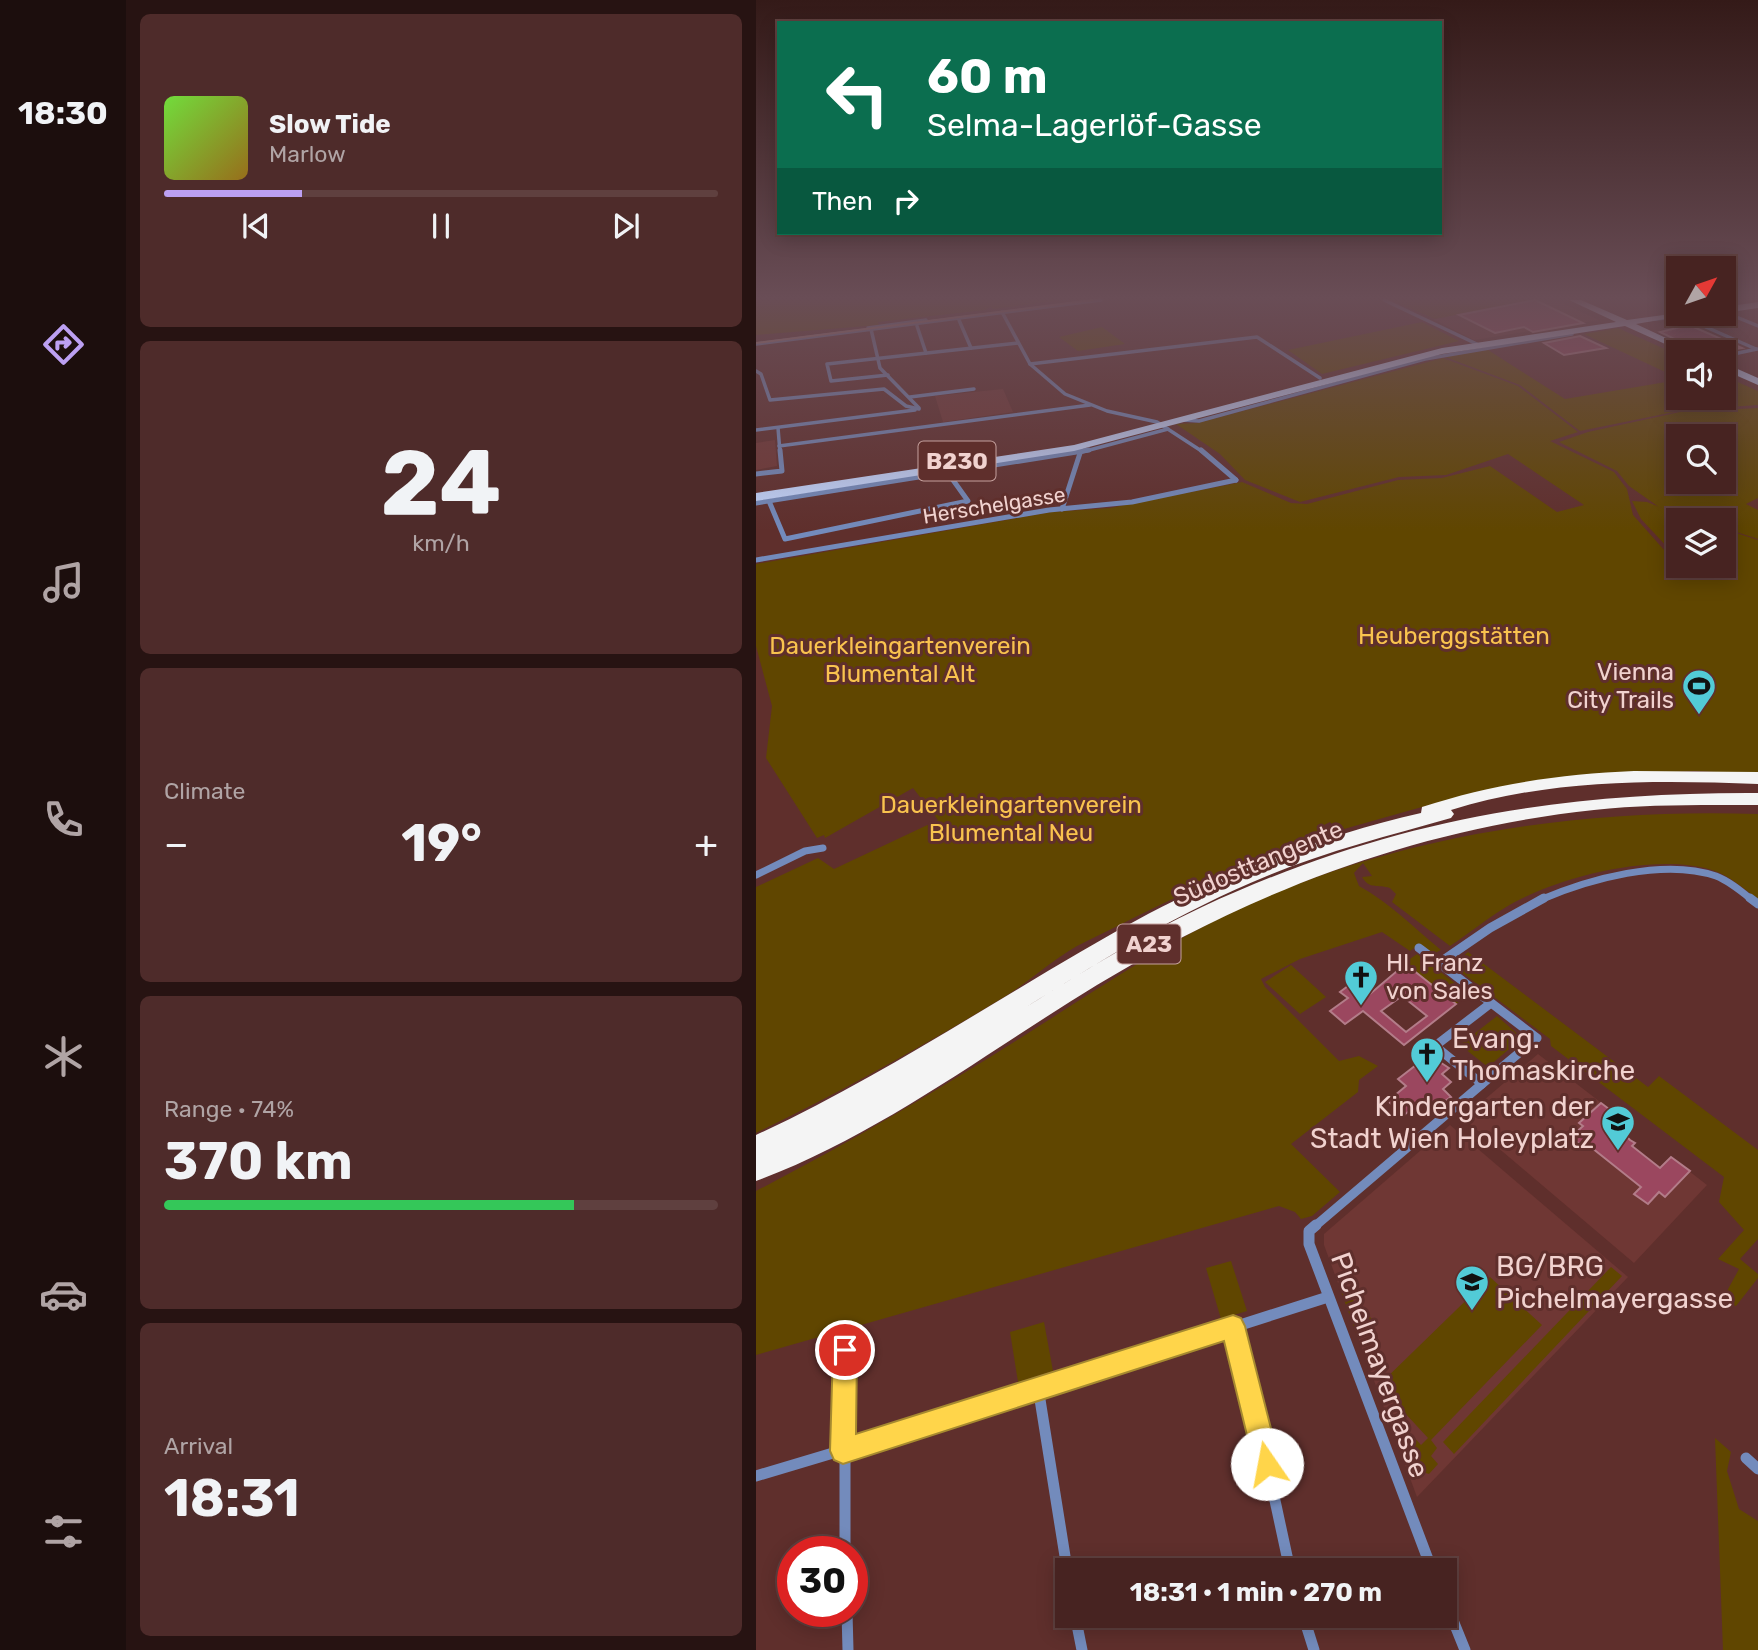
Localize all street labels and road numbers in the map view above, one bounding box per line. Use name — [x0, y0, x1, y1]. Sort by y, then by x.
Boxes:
road number: B230 — [918, 442, 996, 481]
street label: Herschelgasse — [921, 481, 1067, 529]
street label: Südosttangente — [1169, 815, 1347, 911]
road number: A23 — [1118, 925, 1180, 964]
street label: Pichelmayergasse — [1324, 1248, 1436, 1482]

